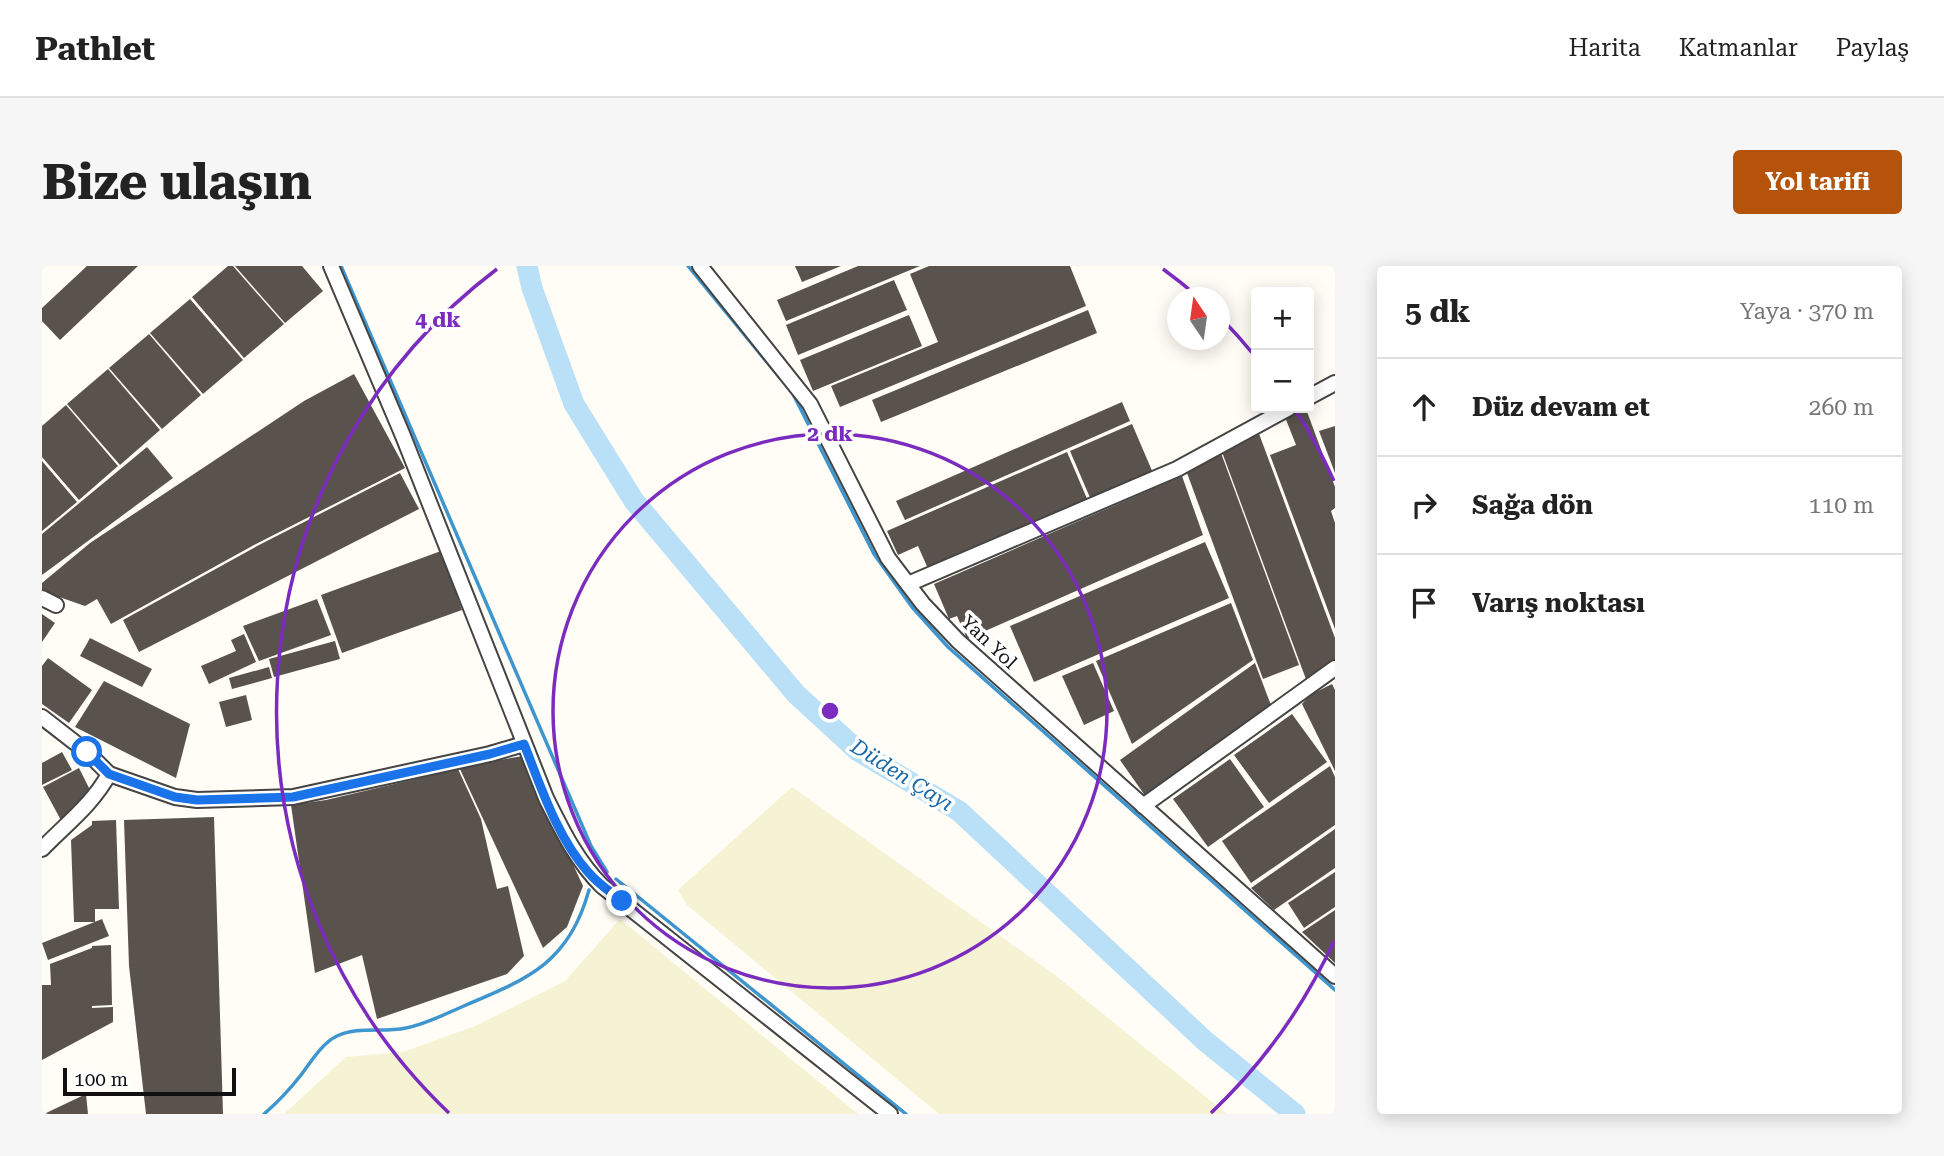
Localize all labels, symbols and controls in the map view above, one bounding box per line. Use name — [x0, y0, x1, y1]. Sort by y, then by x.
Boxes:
text: Pathlet — [35, 29, 155, 68]
text: Harita — [1569, 34, 1641, 62]
text: Katmanlar — [1679, 34, 1798, 62]
text: Paylaş — [1836, 34, 1909, 62]
button: Yol tarifi — [1733, 150, 1902, 214]
text: Bize ulaşın — [42, 154, 312, 211]
north arrow — [1167, 287, 1230, 350]
map controls — [1251, 287, 1314, 413]
button: + — [1251, 287, 1314, 350]
text: 5 dk — [1405, 294, 1470, 329]
text: Yaya · 370 m — [1740, 298, 1874, 325]
text: 4 dk — [415, 308, 461, 332]
button: − — [1251, 350, 1314, 413]
icon: ahead — [1405, 388, 1443, 426]
text: Düz devam et — [1472, 392, 1650, 422]
text: 260 m — [1809, 394, 1874, 421]
text: 2 dk — [807, 422, 853, 446]
icon: right — [1405, 486, 1443, 524]
text: Sağa dön — [1472, 490, 1593, 520]
text: 110 m — [1809, 492, 1874, 519]
icon: arrive — [1405, 584, 1443, 622]
text: Varış noktası — [1472, 588, 1645, 618]
street label: Yan Yol — [956, 610, 1022, 674]
centre of rings — [818, 699, 842, 723]
water label: Düden Çayı — [846, 734, 957, 816]
route start — [71, 736, 102, 767]
route end — [606, 885, 637, 916]
scale bar — [63, 1065, 236, 1097]
text: 100 m — [74, 1068, 128, 1091]

